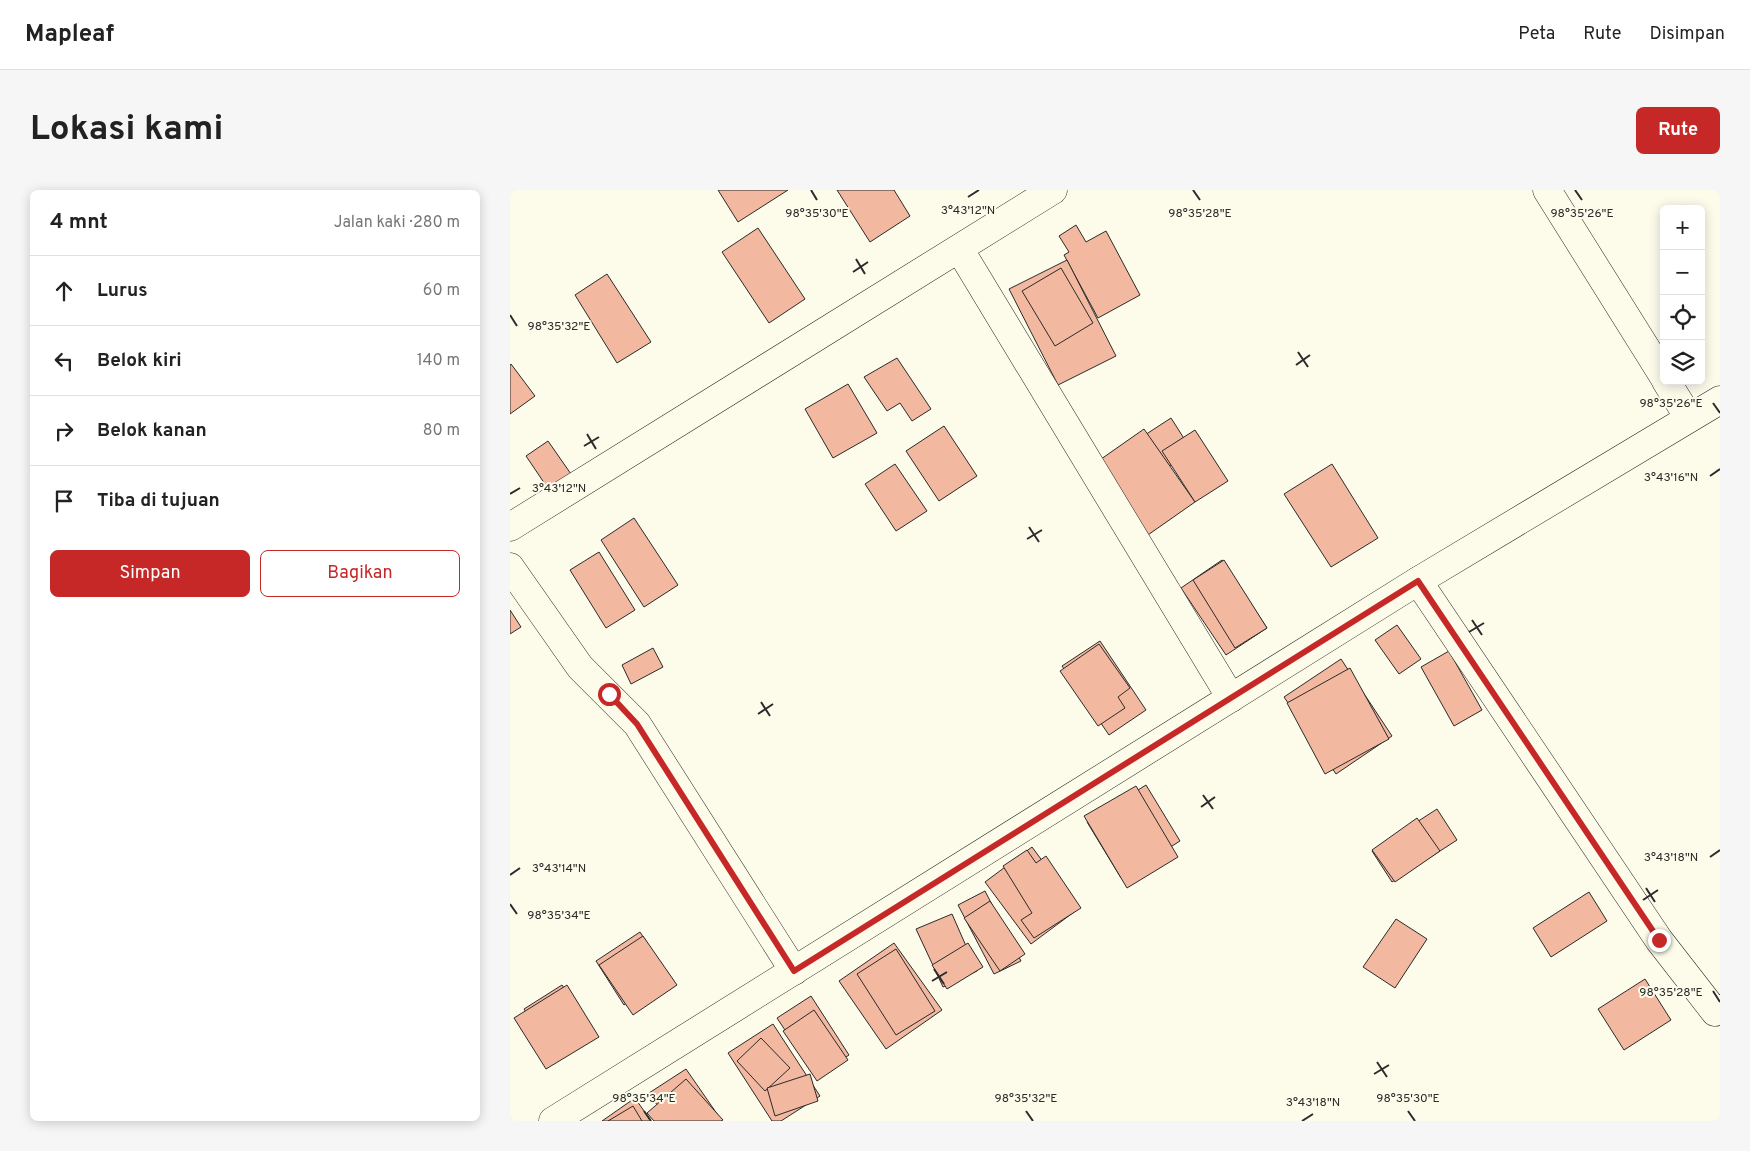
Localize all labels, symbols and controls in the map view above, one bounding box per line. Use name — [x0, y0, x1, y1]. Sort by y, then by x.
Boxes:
text: Mapleaf — [25, 20, 114, 50]
text: Peta — [1518, 23, 1555, 46]
text: Rute — [1583, 23, 1621, 46]
text: Disimpan — [1649, 23, 1725, 46]
button: Rute — [1636, 107, 1720, 154]
text: Lokasi kami — [30, 108, 223, 152]
text: 3°43'12"N — [941, 203, 995, 219]
map controls — [1660, 205, 1705, 385]
button: + — [1660, 205, 1705, 250]
text: 98°35'30"E — [785, 206, 849, 222]
text: 98°35'28"E — [1168, 206, 1232, 222]
text: 98°35'26"E — [1550, 206, 1614, 222]
text: 4 mnt — [50, 209, 108, 236]
text: Jalan kaki · 280 m — [334, 213, 460, 233]
button: − — [1660, 250, 1705, 295]
icon: ahead — [50, 277, 78, 305]
text: Lurus — [97, 279, 148, 303]
text: 60 m — [423, 281, 460, 301]
button: locate — [1660, 295, 1705, 340]
text: 98°35'32"E — [527, 319, 591, 335]
button: layers — [1660, 340, 1705, 385]
icon: left — [50, 347, 78, 375]
text: Belok kiri — [97, 349, 182, 373]
text: 140 m — [417, 351, 460, 371]
text: 98°35'26"E — [1639, 396, 1703, 412]
icon: right — [50, 417, 78, 445]
text: Belok kanan — [97, 419, 207, 443]
text: 80 m — [423, 421, 460, 441]
text: 3°43'16"N — [1644, 470, 1698, 486]
text: 3°43'12"N — [532, 481, 586, 497]
icon: arrive — [50, 487, 78, 515]
text: Tiba di tujuan — [97, 489, 220, 513]
button: Simpan — [50, 550, 250, 597]
button: Bagikan — [260, 550, 460, 597]
route start — [598, 683, 621, 706]
text: 3°43'18"N — [1644, 850, 1698, 866]
text: 3°43'14"N — [532, 861, 586, 877]
text: 98°35'34"E — [527, 908, 591, 924]
route end — [1648, 929, 1671, 952]
text: 98°35'28"E — [1639, 985, 1703, 1001]
text: 98°35'34"E — [612, 1091, 676, 1107]
text: 98°35'32"E — [994, 1091, 1058, 1107]
text: 98°35'30"E — [1376, 1091, 1440, 1107]
text: 3°43'18"N — [1286, 1095, 1340, 1111]

